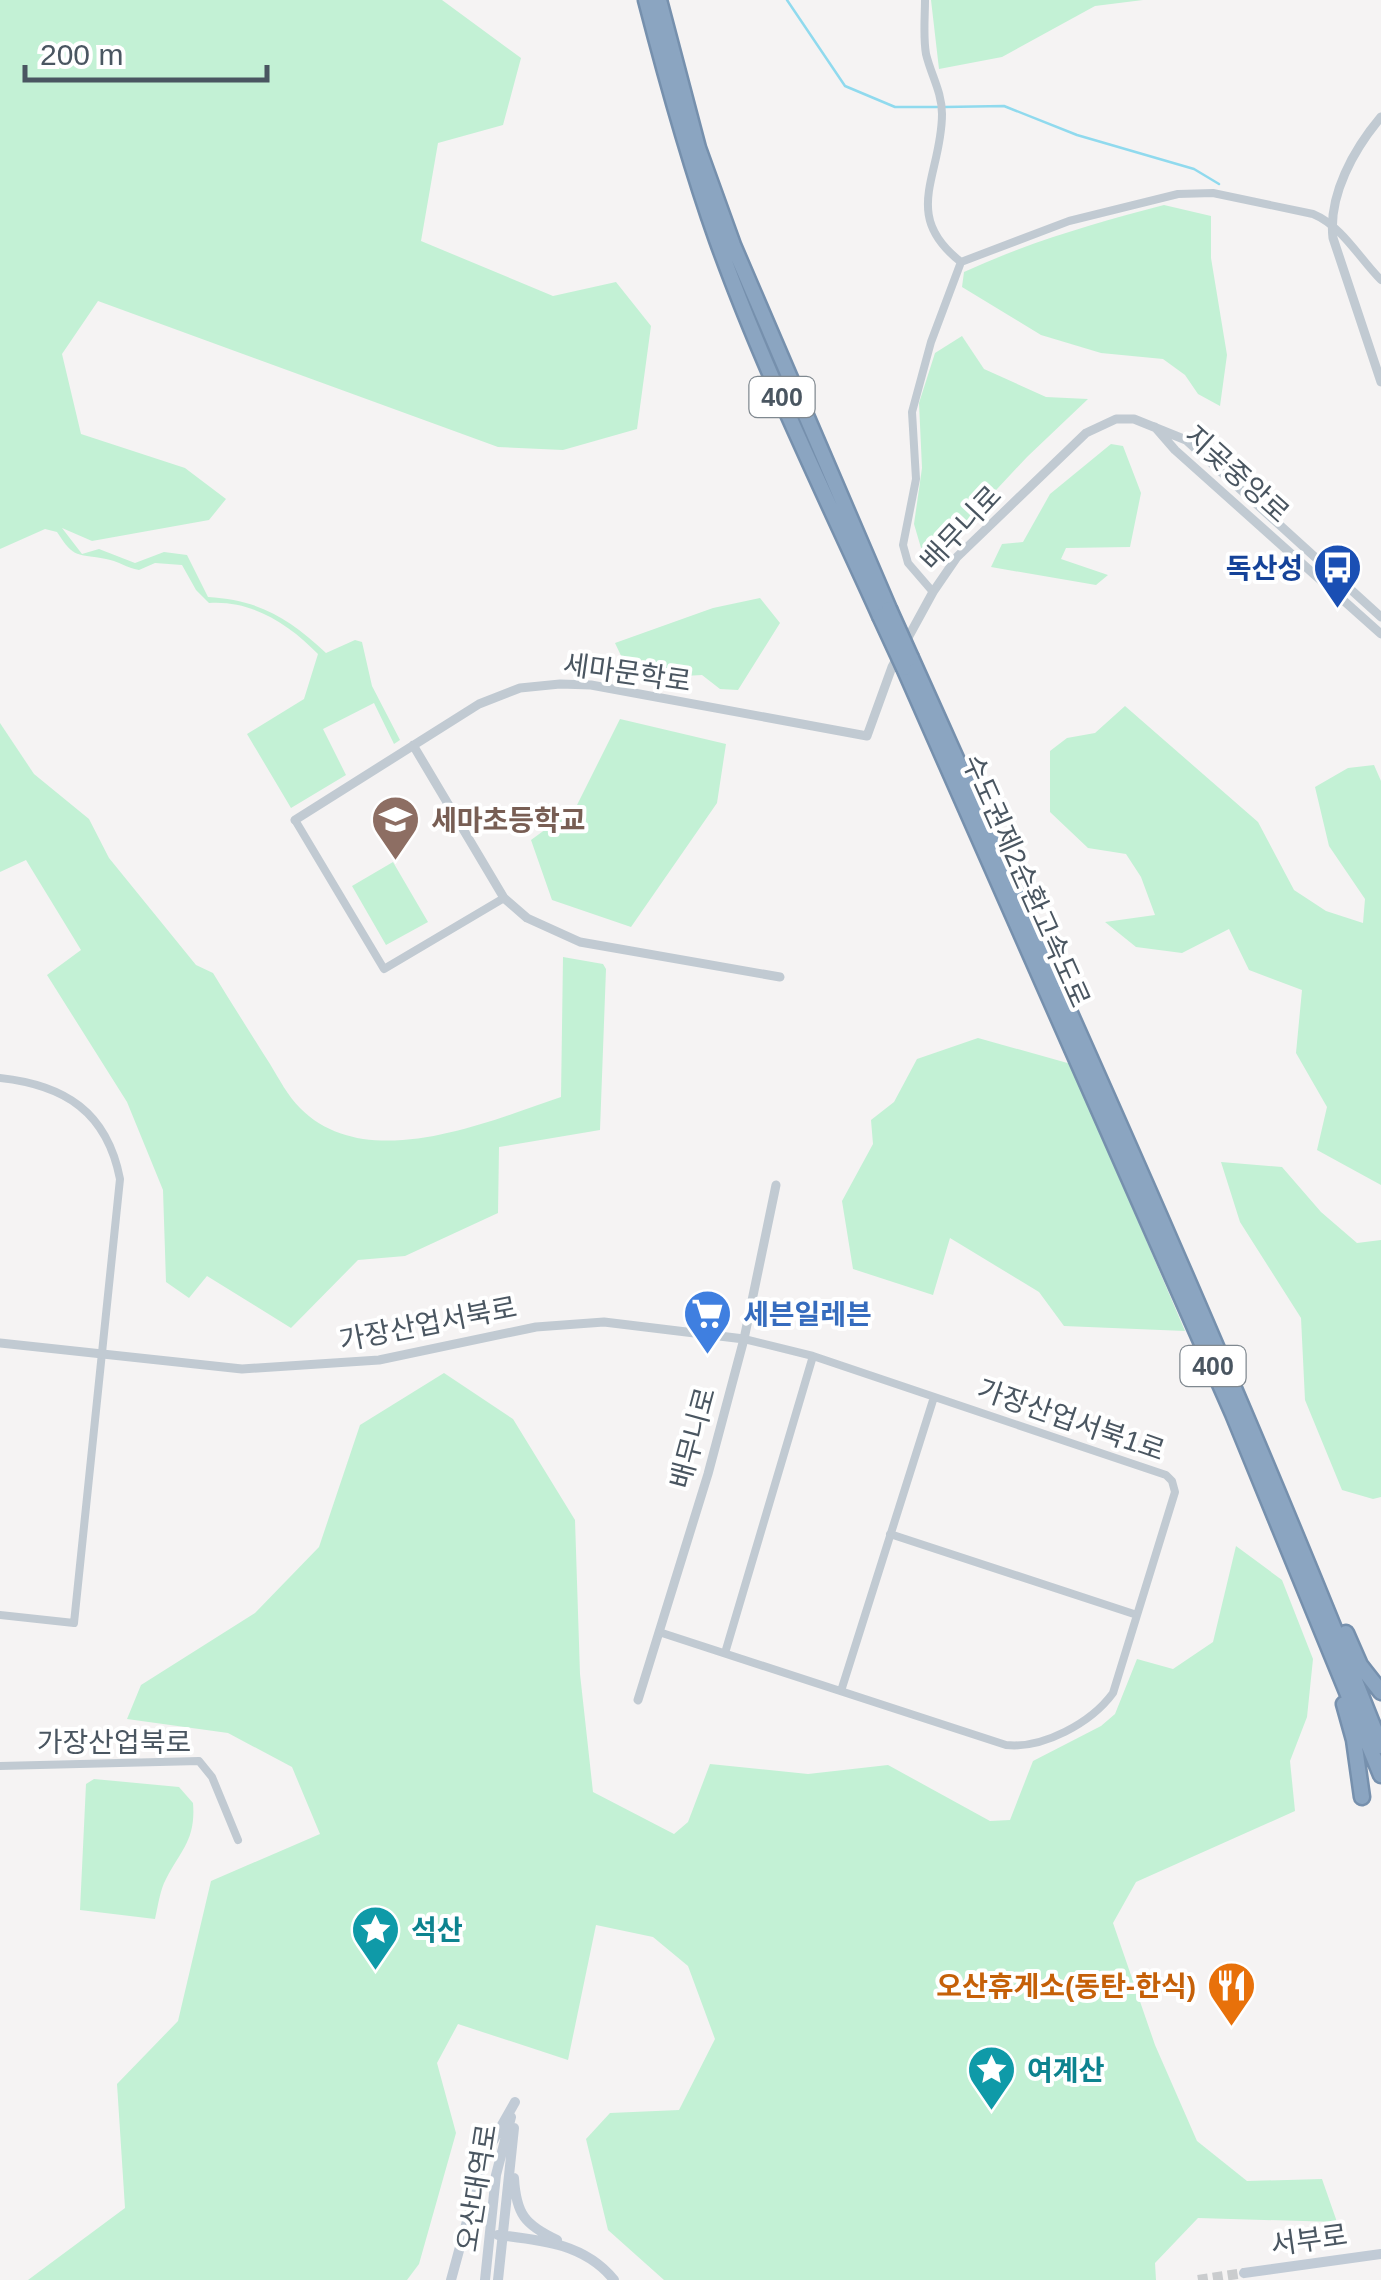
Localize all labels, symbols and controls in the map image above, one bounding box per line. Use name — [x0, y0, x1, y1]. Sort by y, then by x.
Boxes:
scale bar — [25, 20, 268, 82]
text: 200 m — [40, 38, 123, 71]
road number: 400 — [750, 377, 814, 417]
street label: 지곶중앙로 — [1179, 419, 1295, 529]
street label: 배무니로 — [915, 480, 1007, 576]
bus stop icon: 독산성 — [1312, 542, 1364, 610]
place label: 독산성 — [1226, 553, 1303, 584]
street label: 세마문학로 — [561, 649, 693, 697]
street label: 수도권제2순환고속도로 — [956, 750, 1096, 1012]
school or university icon: 세마초등학교 — [370, 794, 422, 862]
place label: 세마초등학교 — [431, 805, 586, 836]
supermarket icon: 세븐일레븐 — [682, 1288, 734, 1356]
street label: 가장산업서북로 — [337, 1292, 519, 1356]
place label: 세븐일레븐 — [743, 1299, 872, 1330]
road number: 400 — [1180, 1346, 1246, 1386]
street label: 가장산업서북1로 — [973, 1373, 1169, 1467]
street label: 배무니로 — [665, 1384, 721, 1492]
street label: 가장산업북로 — [37, 1727, 191, 1758]
place icon: 석산 — [350, 1904, 402, 1972]
place label: 석산 — [411, 1915, 463, 1946]
restaurant icon: 오산휴게소(동탄-한식) — [1205, 1960, 1257, 2028]
place label: 오산휴게소(동탄-한식) — [936, 1971, 1196, 2002]
place icon: 여계산 — [966, 2044, 1018, 2112]
place label: 여계산 — [1027, 2055, 1105, 2086]
street label: 오산대역로 — [452, 2122, 502, 2254]
street label: 서부로 — [1269, 2219, 1349, 2261]

